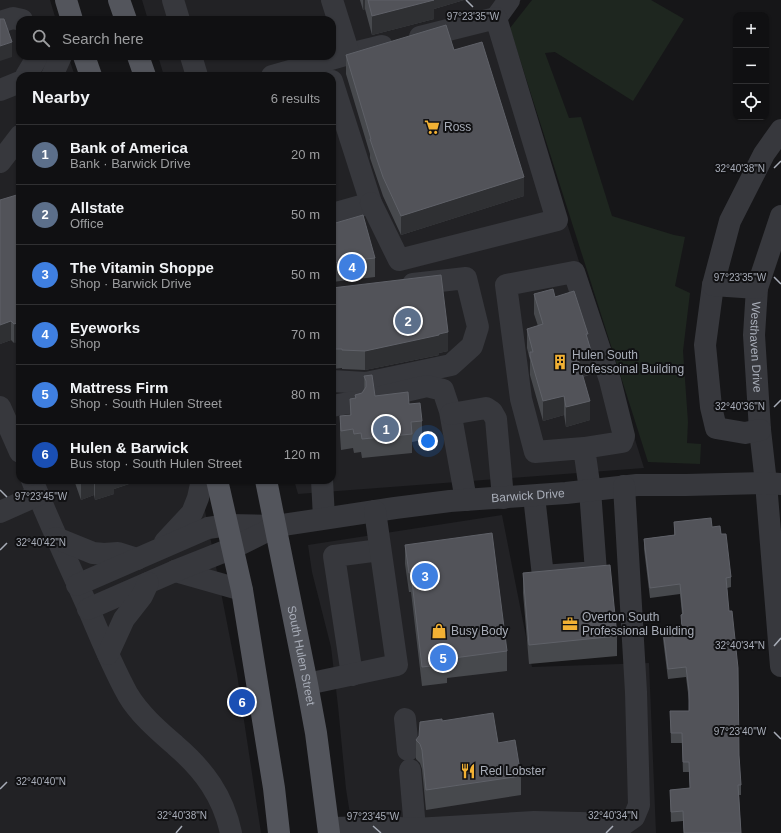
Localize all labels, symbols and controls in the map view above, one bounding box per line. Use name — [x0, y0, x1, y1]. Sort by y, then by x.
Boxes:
text: 97°23'35"W — [447, 11, 500, 22]
map controls — [733, 12, 769, 120]
button: + — [733, 12, 769, 48]
search box — [16, 16, 336, 60]
icon: search — [30, 27, 52, 49]
text: Search here — [62, 30, 144, 47]
button: − — [733, 48, 769, 84]
button: locate — [733, 84, 769, 120]
text: Nearby — [32, 88, 90, 107]
text: 6 results — [271, 91, 320, 106]
supermarket icon: Ross — [423, 118, 441, 136]
place label: Ross — [444, 120, 471, 134]
text: Bank of America — [70, 139, 188, 156]
text: 1 — [41, 147, 49, 162]
text: 20 m — [291, 147, 320, 162]
text: Bank · Barwick Drive — [70, 156, 191, 171]
text: 32°40'38"N — [715, 163, 765, 174]
text: Allstate — [70, 199, 124, 216]
text: 2 — [41, 207, 49, 222]
text: 50 m — [291, 207, 320, 222]
text: Office — [70, 216, 104, 231]
pin: 4 — [339, 252, 365, 282]
text: The Vitamin Shoppe — [70, 259, 214, 276]
text: 3 — [41, 267, 49, 282]
text: 50 m — [291, 267, 320, 282]
text: 97°23'35"W — [714, 272, 767, 283]
text: Shop · Barwick Drive — [70, 276, 191, 291]
street label: Westhaven Drive — [747, 301, 765, 393]
pin: 2 — [395, 306, 421, 336]
text: Eyeworks — [70, 319, 140, 336]
text: 4 — [41, 327, 49, 342]
text: 70 m — [291, 327, 320, 342]
text: Shop — [70, 336, 100, 351]
place label: Hulen South Professoinal Building — [572, 348, 684, 376]
building icon: Hulen South Professoinal Building — [551, 353, 569, 371]
text: Mattress Firm — [70, 379, 168, 396]
text: 5 — [41, 387, 49, 402]
text: 80 m — [291, 387, 320, 402]
text: Shop · South Hulen Street — [70, 396, 222, 411]
text: 32°40'36"N — [715, 401, 765, 412]
pin: 1 — [373, 414, 399, 444]
your location — [418, 431, 438, 451]
text: Hulen & Barwick — [70, 439, 188, 456]
text: 6 — [41, 447, 49, 462]
text: 120 m — [284, 447, 320, 462]
text: Bus stop · South Hulen Street — [70, 456, 242, 471]
street label: Barwick Drive — [491, 486, 565, 505]
text: 97°23'45"W — [15, 491, 68, 502]
text: 32°40'42"N — [16, 537, 66, 548]
pin: 3 — [412, 561, 438, 591]
street label: South Hulen Street — [284, 604, 318, 707]
place label: Overton South Professional Building — [582, 610, 694, 638]
office icon: Overton South Professional Building — [561, 615, 579, 633]
shop icon: Busy Body — [430, 622, 448, 640]
place label: Busy Body — [451, 624, 508, 638]
text: 32°40'34"N — [715, 640, 765, 651]
pin: 5 — [430, 643, 456, 673]
pin: 6 — [229, 687, 255, 717]
text: 97°23'40"W — [714, 726, 767, 737]
restaurant icon: Red Lobster — [459, 762, 477, 780]
place label: Red Lobster — [480, 764, 545, 778]
text: 32°40'40"N — [16, 776, 66, 787]
text: 32°40'38"N — [157, 810, 207, 821]
text: 32°40'34"N — [588, 810, 638, 821]
text: 97°23'45"W — [347, 811, 400, 822]

